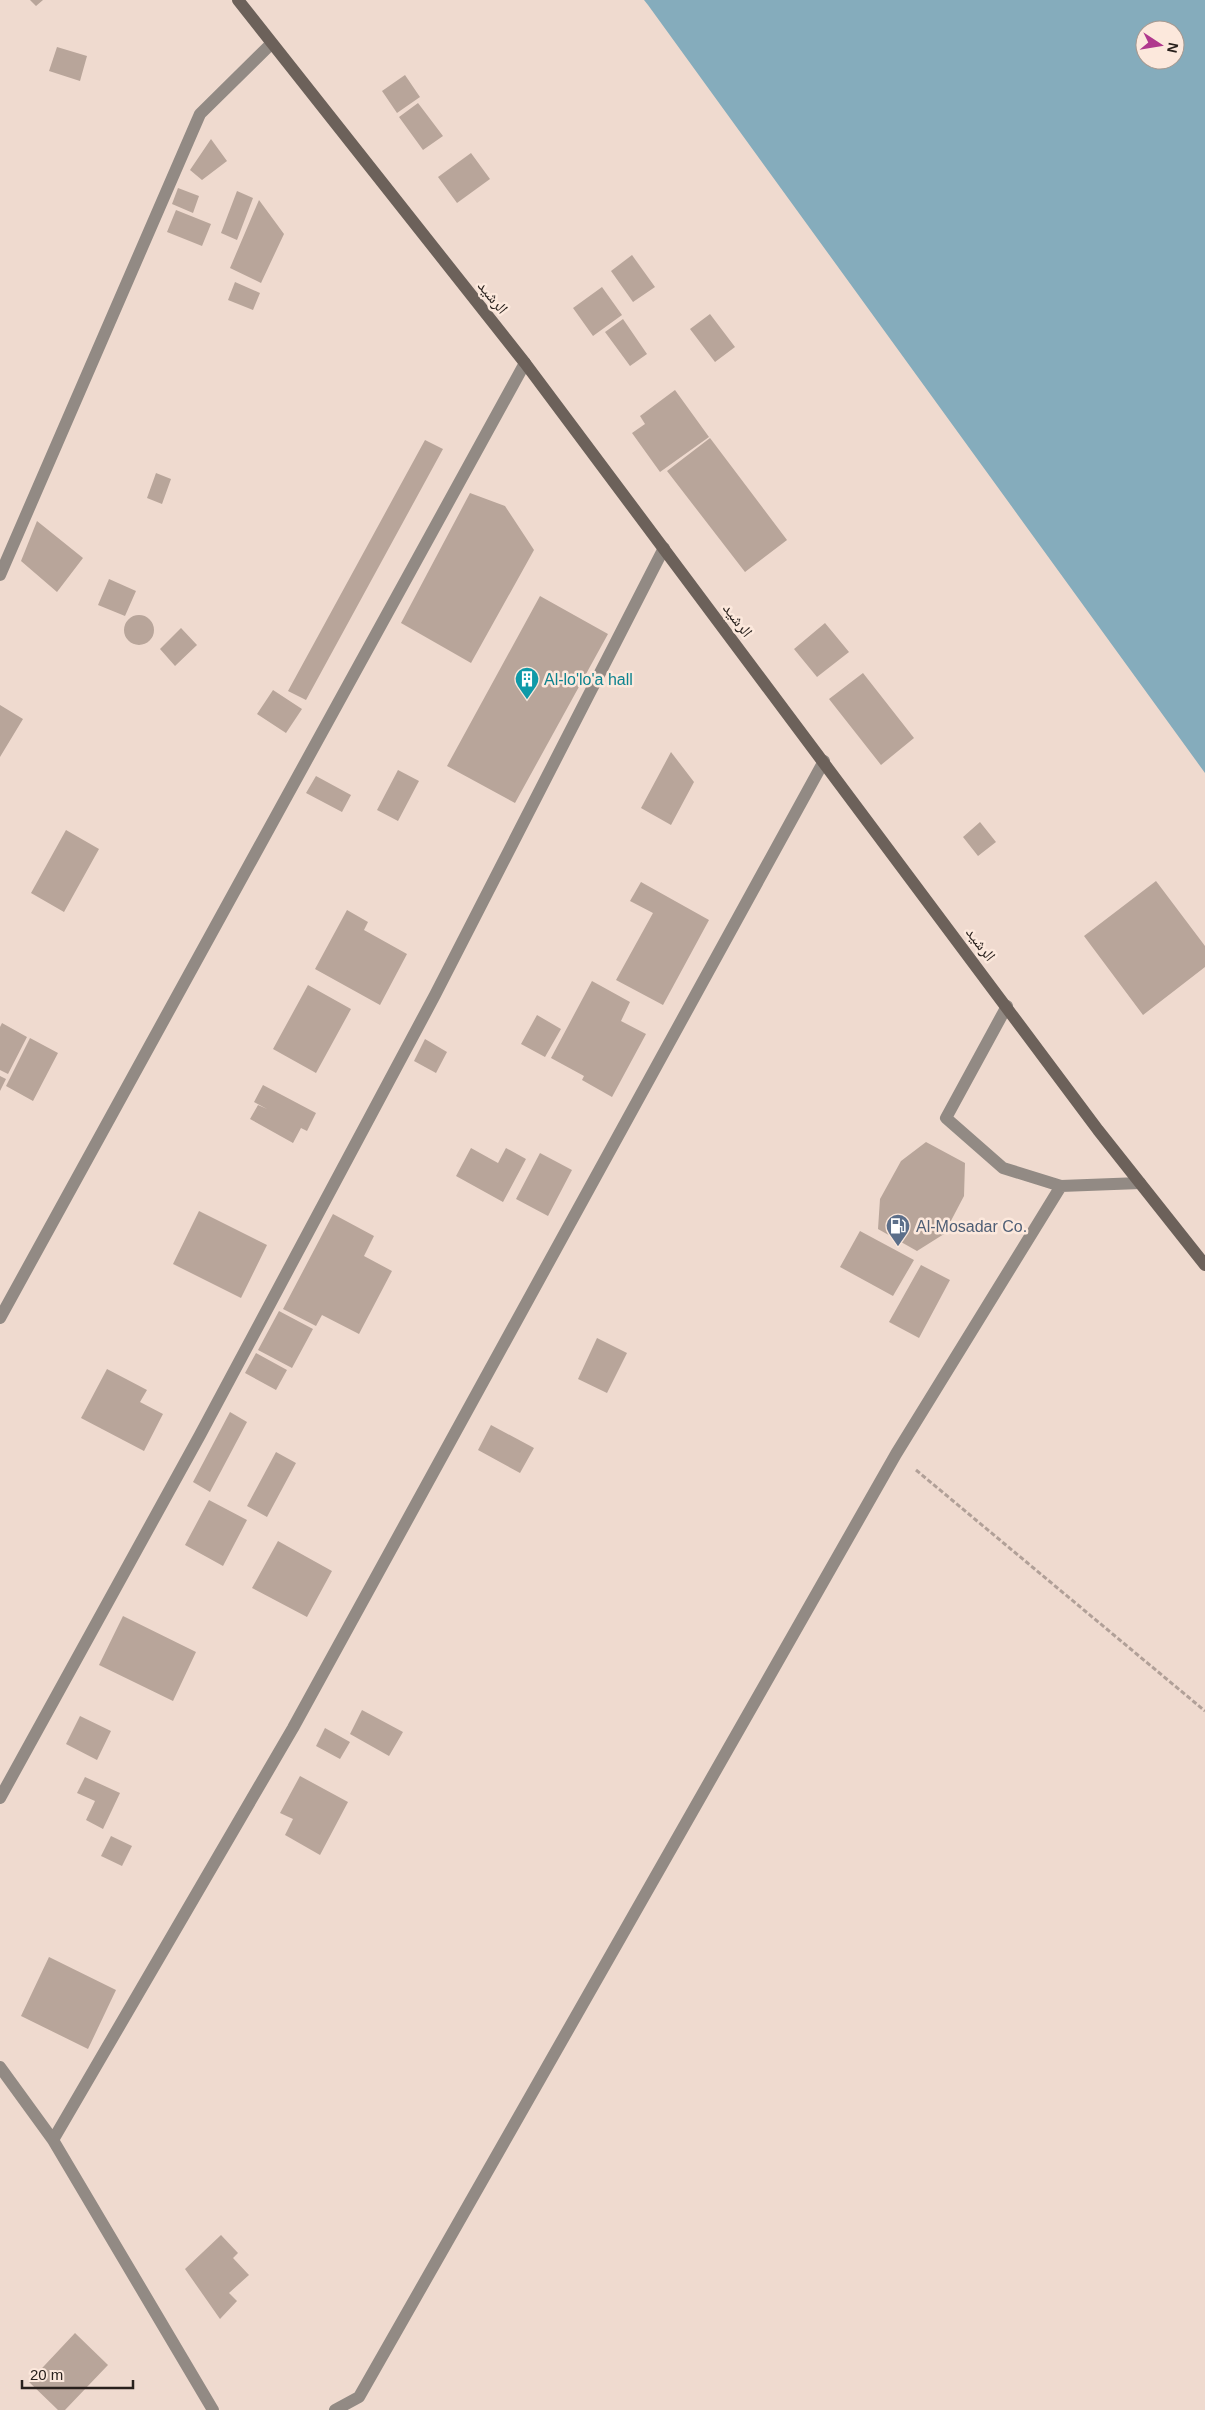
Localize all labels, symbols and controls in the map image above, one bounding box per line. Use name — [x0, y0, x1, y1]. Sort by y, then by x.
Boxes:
north arrow — [1135, 20, 1185, 70]
text: N — [1164, 41, 1182, 54]
street label: الرشيد — [474, 277, 511, 318]
street label: الرشيد — [719, 600, 756, 641]
building icon: Al-lo'lo'a hall — [514, 666, 540, 700]
place label: Al-lo'lo'a hall — [544, 671, 633, 688]
street label: الرشيد — [962, 924, 999, 965]
fuel station icon: Al-Mosadar Co. — [885, 1213, 911, 1247]
place label: Al-Mosadar Co. — [916, 1218, 1027, 1235]
scale bar — [22, 2358, 134, 2390]
text: 20 m — [30, 2366, 63, 2383]

